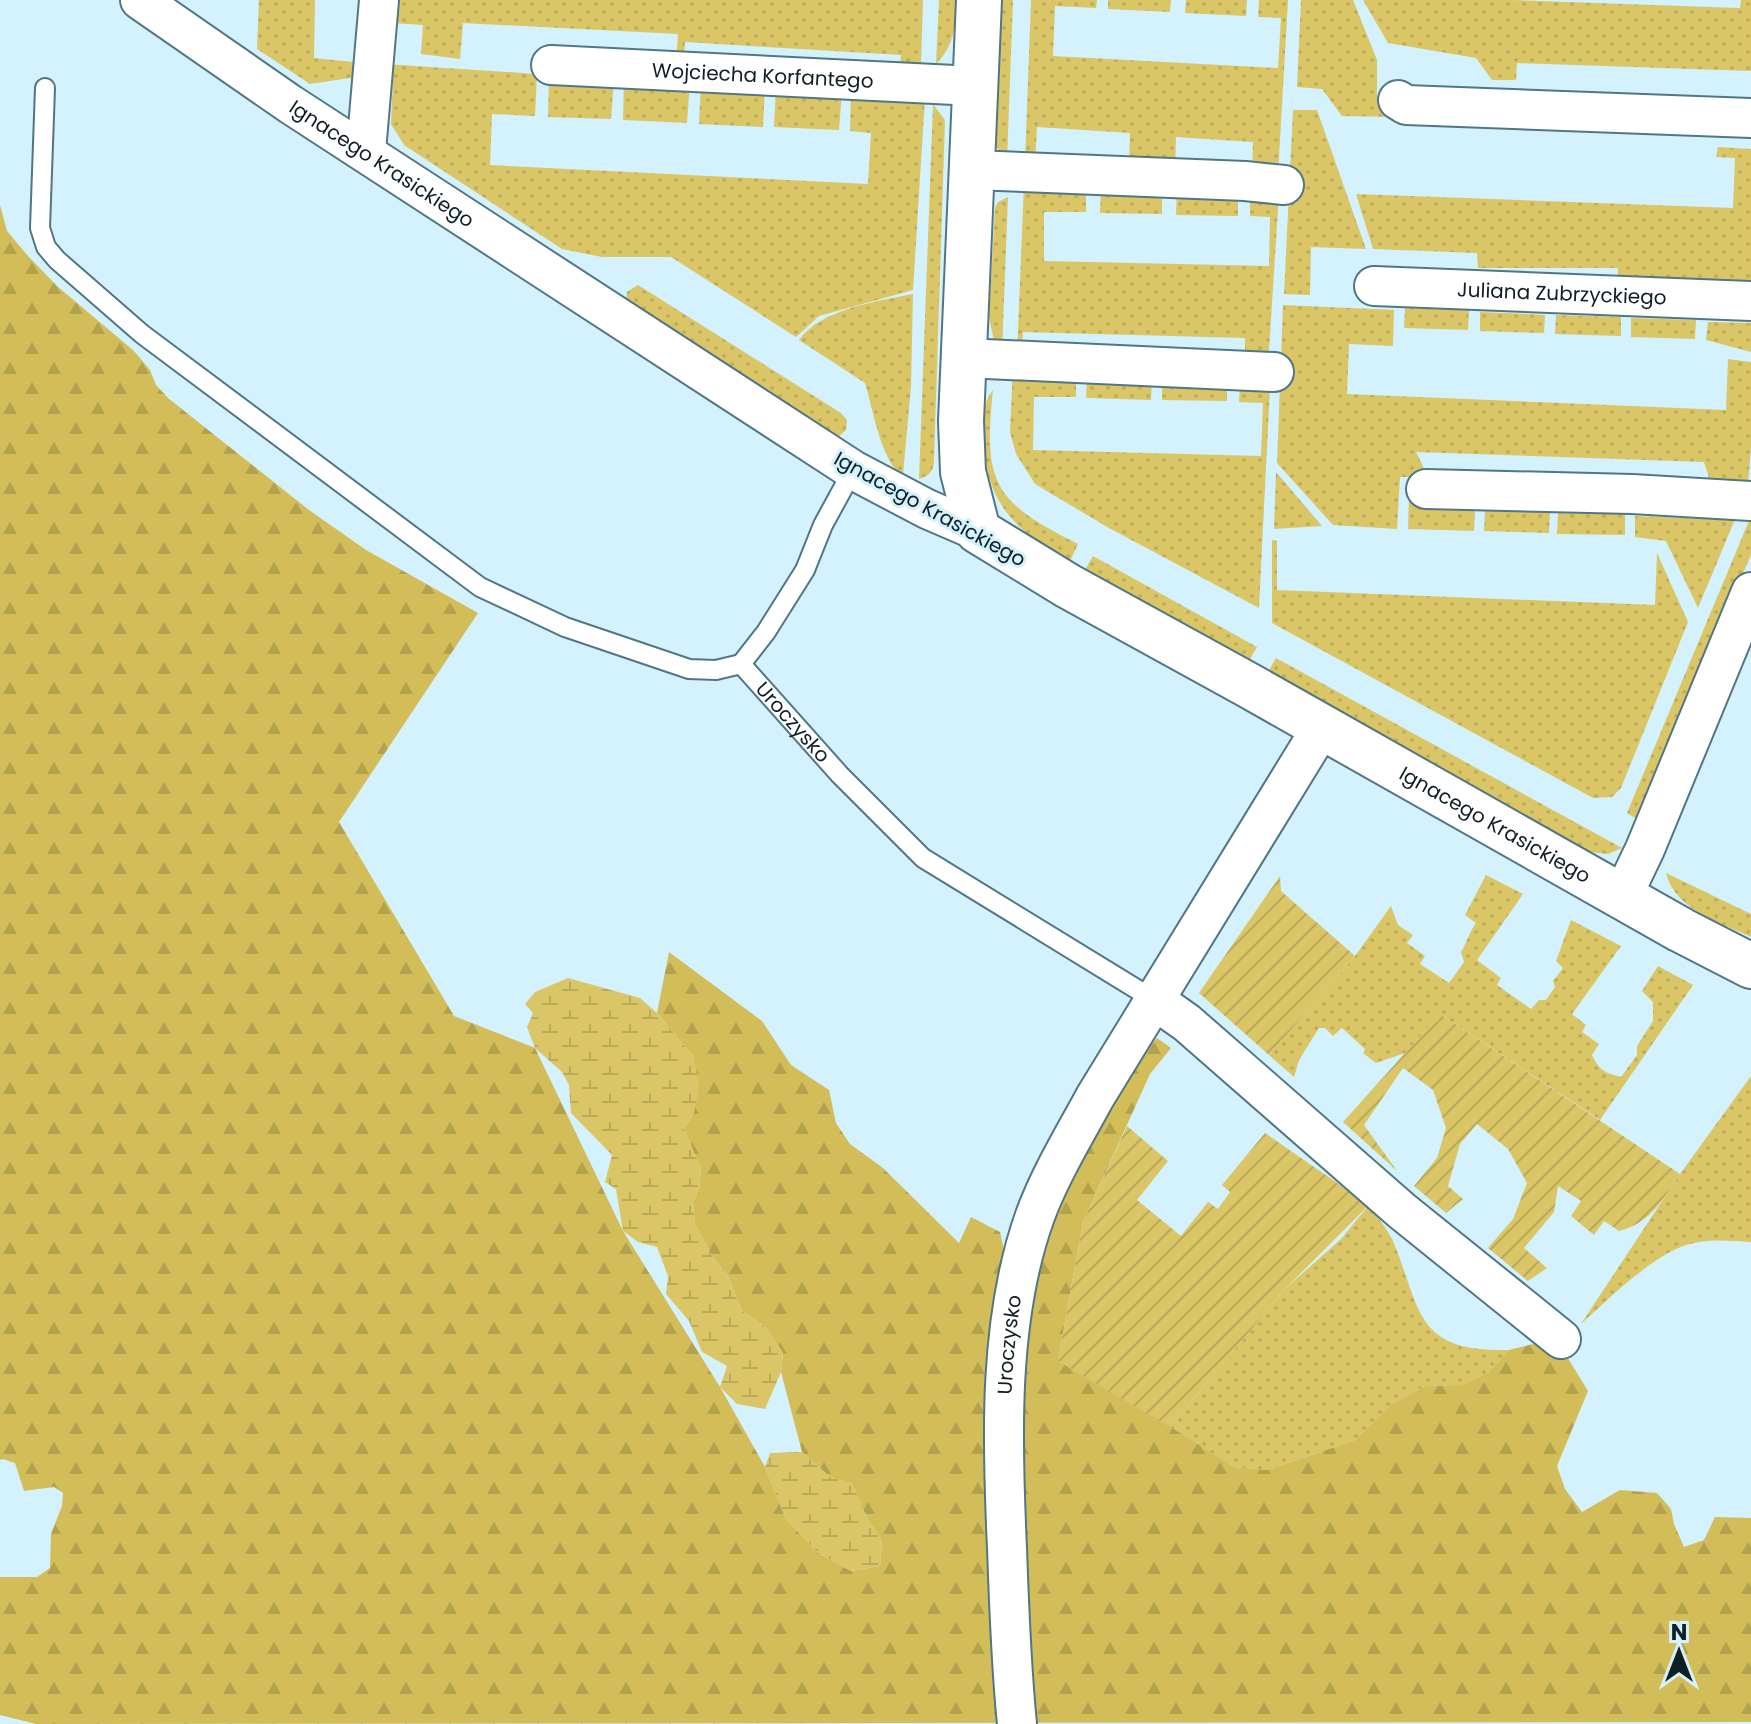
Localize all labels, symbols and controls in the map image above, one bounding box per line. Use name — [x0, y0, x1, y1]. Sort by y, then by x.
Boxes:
street label: Wojciecha Korfantego — [651, 56, 874, 95]
street label: Ignacego Krasickiego — [284, 93, 480, 234]
street label: Juliana Zubrzyckiego — [1457, 275, 1667, 312]
street label: Ignacego Krasickiego — [829, 445, 1031, 573]
street label: Uroczysko — [749, 676, 837, 769]
street label: Ignacego Krasickiego — [1394, 760, 1596, 890]
street label: Uroczysko — [991, 1293, 1028, 1395]
north arrow — [1639, 1612, 1719, 1692]
text: N — [1671, 1617, 1687, 1648]

